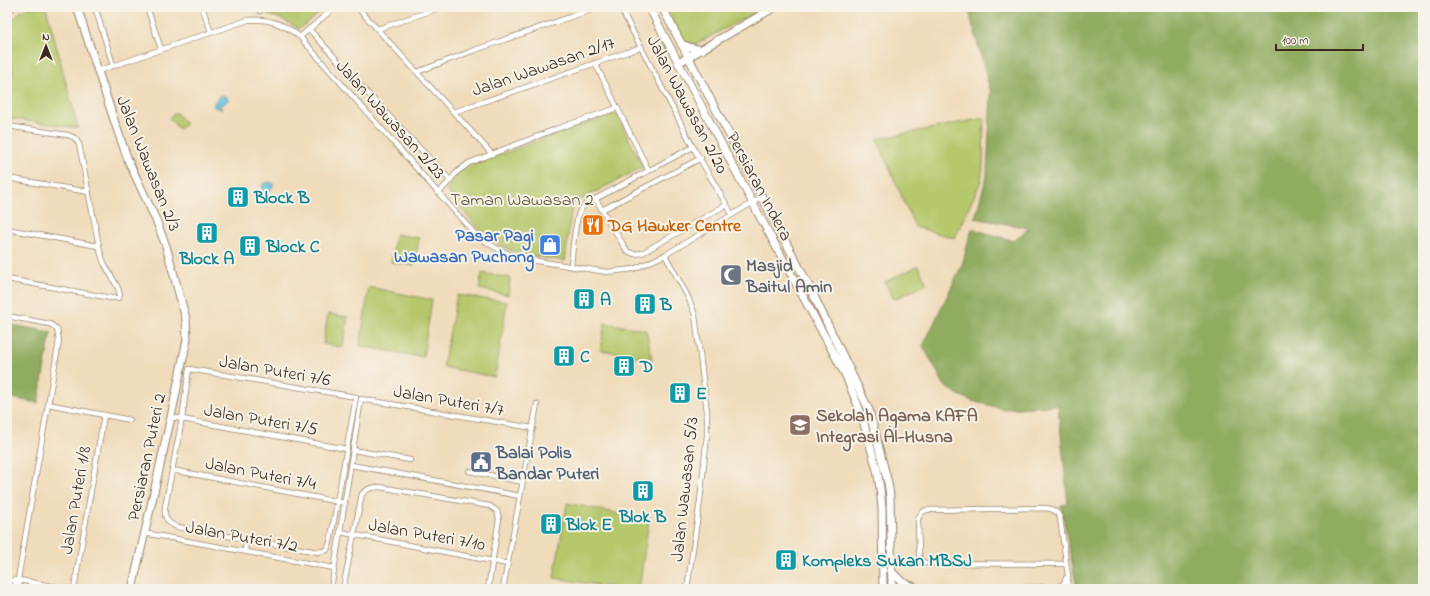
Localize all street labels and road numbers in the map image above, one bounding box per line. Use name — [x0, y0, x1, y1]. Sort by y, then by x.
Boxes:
street label: Jalan Wawasan 2/17 — [469, 31, 619, 105]
street label: Jalan Wawasan 2/20 — [639, 31, 734, 179]
street label: Jalan Wawasan 2/23 — [329, 55, 450, 186]
street label: Jalan Wawasan 2/3 — [108, 92, 186, 235]
street label: Persiaran Indera — [718, 128, 798, 246]
street label: Jalan Puteri 7/6 — [217, 349, 332, 395]
street label: Jalan Puteri 7/7 — [391, 379, 507, 425]
street label: Persiaran Puteri 2 — [122, 391, 174, 524]
street label: Jalan Puteri 7/5 — [202, 398, 320, 444]
street label: Jalan Wawasan 5/3 — [665, 416, 707, 563]
street label: Jalan Puteri 1/8 — [55, 444, 99, 557]
street label: Jalan Puteri 7/4 — [203, 452, 319, 499]
street label: Jalan Puteri 7/10 — [366, 513, 487, 559]
street label: Jalan Puteri 7/2 — [183, 515, 300, 561]

